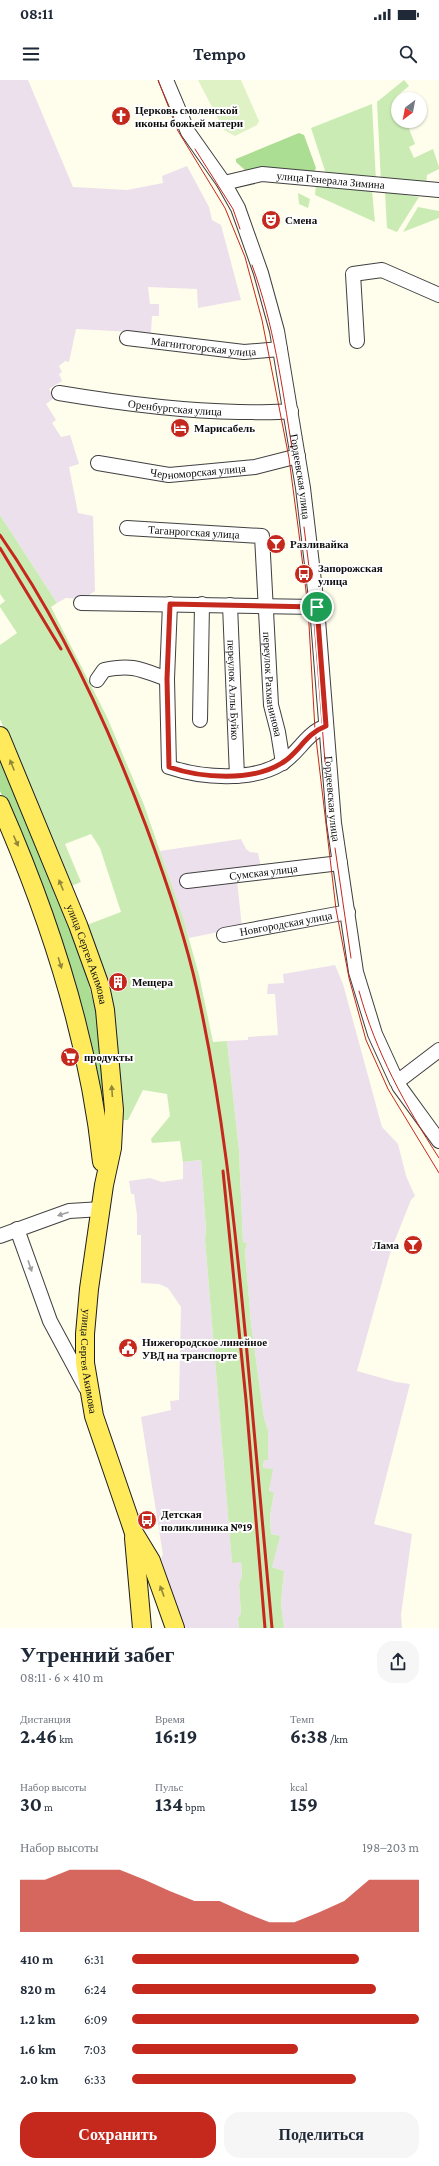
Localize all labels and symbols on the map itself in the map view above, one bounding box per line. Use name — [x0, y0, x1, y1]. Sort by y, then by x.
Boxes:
north arrow — [391, 92, 427, 128]
place label: Церковь смоленской иконы божьей матери — [135, 104, 244, 129]
church icon: Церковь смоленской иконы божьей матери — [110, 105, 132, 127]
street label: улица Генерала Зимина — [276, 169, 385, 191]
theatre icon: Смена — [260, 209, 282, 231]
place label: Смена — [285, 214, 318, 226]
street label: Магнитогорская улица — [150, 335, 257, 358]
street label: Оренбургская улица — [127, 397, 222, 418]
hotel icon: Марисабель — [169, 417, 191, 439]
place label: Марисабель — [194, 422, 255, 434]
street label: Гордеевская улица — [288, 433, 313, 520]
street label: Черноморская улица — [149, 462, 246, 481]
street label: Таганрогская улица — [148, 523, 240, 541]
bar icon: Разливайка — [265, 533, 287, 555]
place label: Разливайка — [290, 538, 349, 550]
place label: Запорожская улица — [318, 562, 383, 587]
bus stop icon: Запорожская улица — [293, 563, 315, 585]
pin — [300, 590, 334, 624]
street label: переулок Рахманинова — [261, 631, 285, 738]
street label: переулок Аллы Буйко — [225, 639, 242, 741]
street label: Гордеевская улица — [323, 755, 343, 843]
one-way arrow — [8, 758, 14, 770]
one-way arrow — [13, 835, 19, 847]
street label: Сумская улица — [229, 862, 298, 882]
one-way arrow — [58, 878, 64, 890]
street label: улица Сергея Акимова — [64, 902, 110, 1005]
street label: Новгородская улица — [239, 909, 333, 938]
one-way arrow — [57, 957, 63, 969]
building icon: Мещера — [107, 971, 129, 993]
place label: Мещера — [132, 976, 173, 988]
supermarket icon: продукты — [59, 1046, 81, 1068]
place label: продукты — [84, 1051, 133, 1063]
one-way arrow — [109, 1085, 116, 1097]
one-way arrow — [57, 1211, 69, 1217]
bar icon: Лама — [402, 1234, 424, 1256]
place label: Лама — [372, 1239, 399, 1251]
one-way arrow — [28, 1260, 34, 1272]
street label: улица Сергея Акимова — [79, 1309, 100, 1415]
place label: Нижегородское линейное УВД на транспорте — [142, 1336, 267, 1361]
public building icon: Нижегородское линейное УВД на транспорте — [117, 1337, 139, 1359]
place label: Детская поликлиника №19 — [161, 1508, 253, 1533]
bus stop icon: Детская поликлиника №19 — [136, 1509, 158, 1531]
one-way arrow — [158, 1585, 164, 1597]

